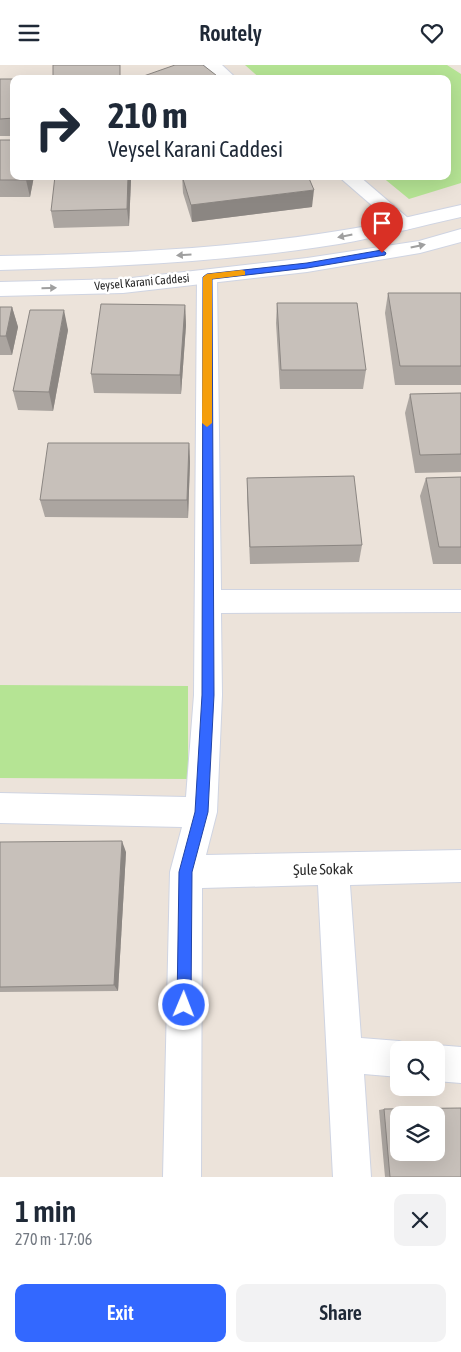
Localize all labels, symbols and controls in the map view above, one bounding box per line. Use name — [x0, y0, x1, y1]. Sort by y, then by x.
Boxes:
icon: menu — [15, 19, 43, 47]
icon: heart — [418, 19, 446, 47]
text: Routely — [199, 20, 262, 46]
icon: right — [25, 95, 90, 160]
text: 210 m — [108, 95, 187, 135]
text: Veysel Karani Caddesi — [108, 136, 283, 162]
pin — [361, 202, 403, 253]
icon: arrive — [368, 209, 396, 237]
one-way arrow — [337, 232, 353, 240]
one-way arrow — [411, 242, 427, 250]
one-way arrow — [175, 252, 191, 260]
street label: Veysel Karani Caddesi — [94, 271, 190, 293]
one-way arrow — [41, 284, 57, 292]
street label: Şule Sokak — [293, 860, 353, 878]
position arrow — [157, 978, 209, 1030]
map controls — [390, 1041, 445, 1161]
button: search — [390, 1041, 445, 1096]
button: layers — [390, 1106, 445, 1161]
text: 1 min — [15, 1194, 76, 1228]
button: close — [394, 1194, 446, 1246]
text: 270 m · 17:06 — [15, 1230, 92, 1248]
button: Exit — [15, 1284, 226, 1342]
button: Share — [236, 1284, 446, 1342]

